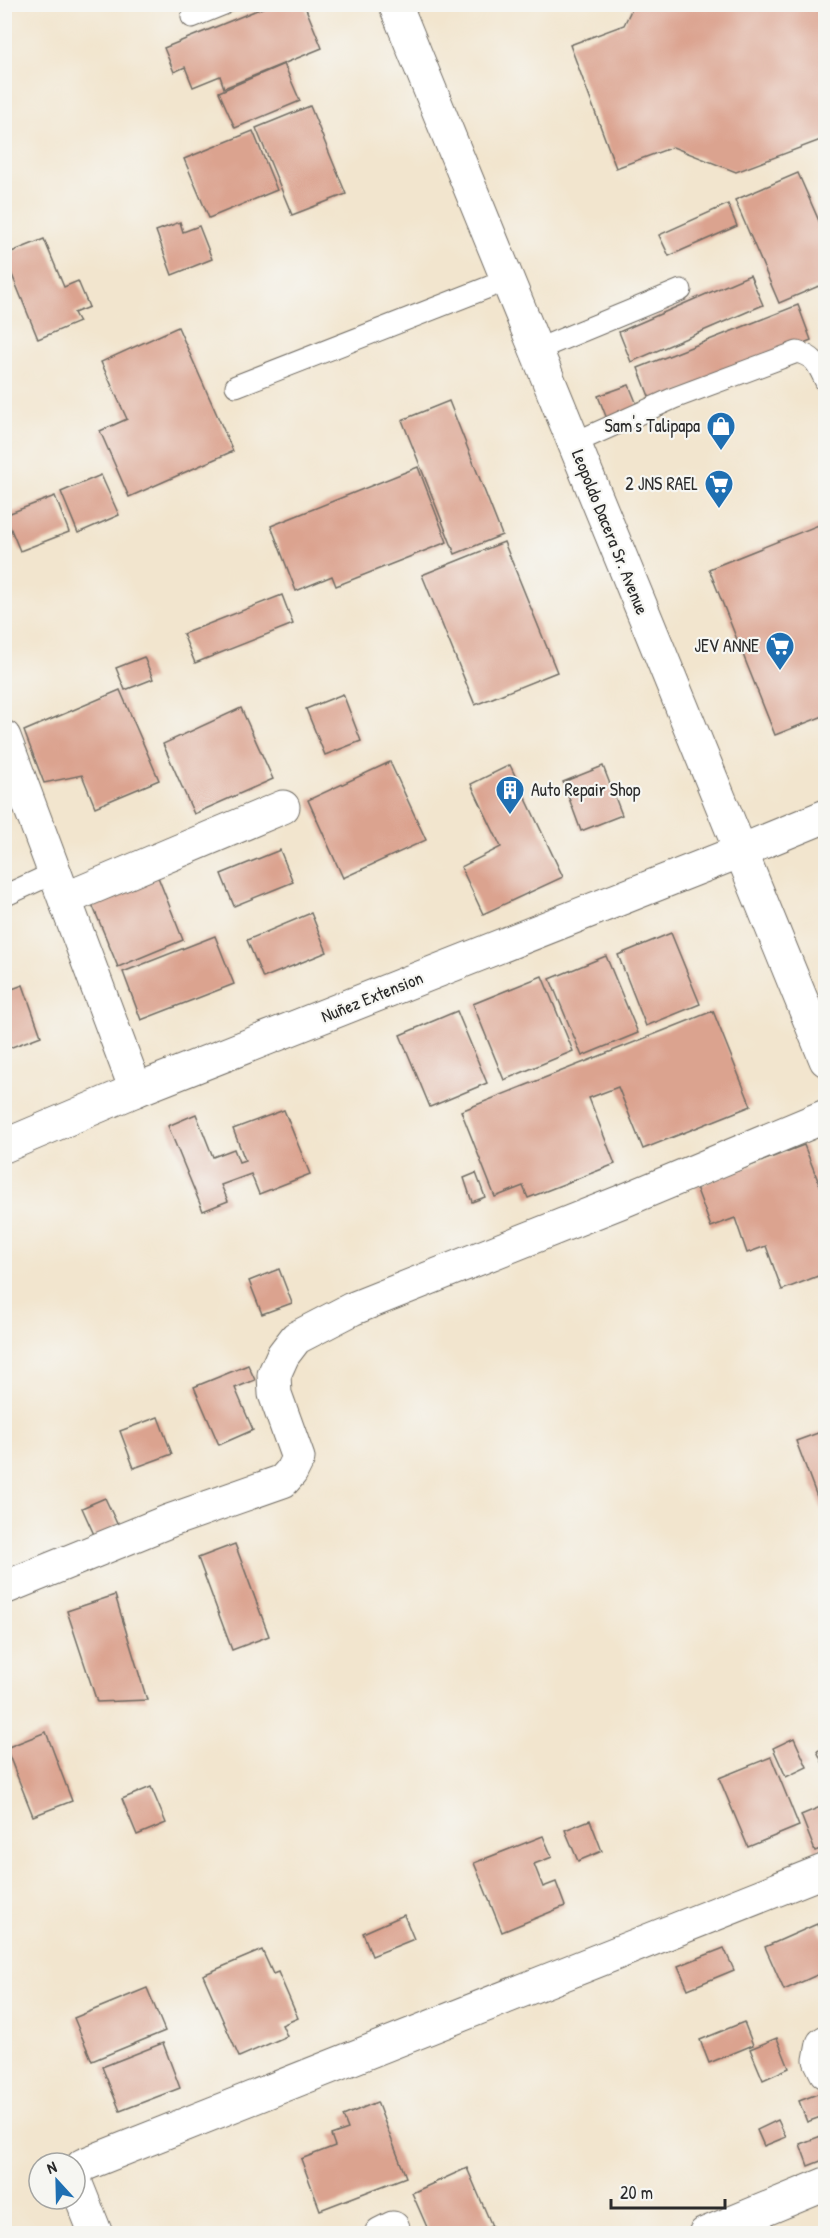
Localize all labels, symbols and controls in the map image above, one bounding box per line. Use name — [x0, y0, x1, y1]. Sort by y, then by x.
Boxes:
shop icon: Sam's Talipapa — [705, 410, 737, 452]
place label: Sam's Talipapa — [605, 413, 700, 438]
street label: Leopoldo Dacera Sr. Avenue — [566, 446, 655, 618]
supermarket icon: 2 JNS RAEL — [703, 468, 735, 510]
place label: 2 JNS RAEL — [625, 471, 698, 496]
supermarket icon: JEV ANNE — [764, 630, 796, 672]
place label: JEV ANNE — [694, 633, 759, 658]
building icon: Auto Repair Shop — [494, 774, 526, 816]
place label: Auto Repair Shop — [531, 777, 641, 802]
street label: Nuñez Extension — [317, 965, 426, 1028]
north arrow — [27, 2151, 87, 2211]
text: N — [43, 2155, 60, 2179]
scale bar — [611, 2172, 725, 2210]
text: 20 m — [620, 2180, 653, 2205]

